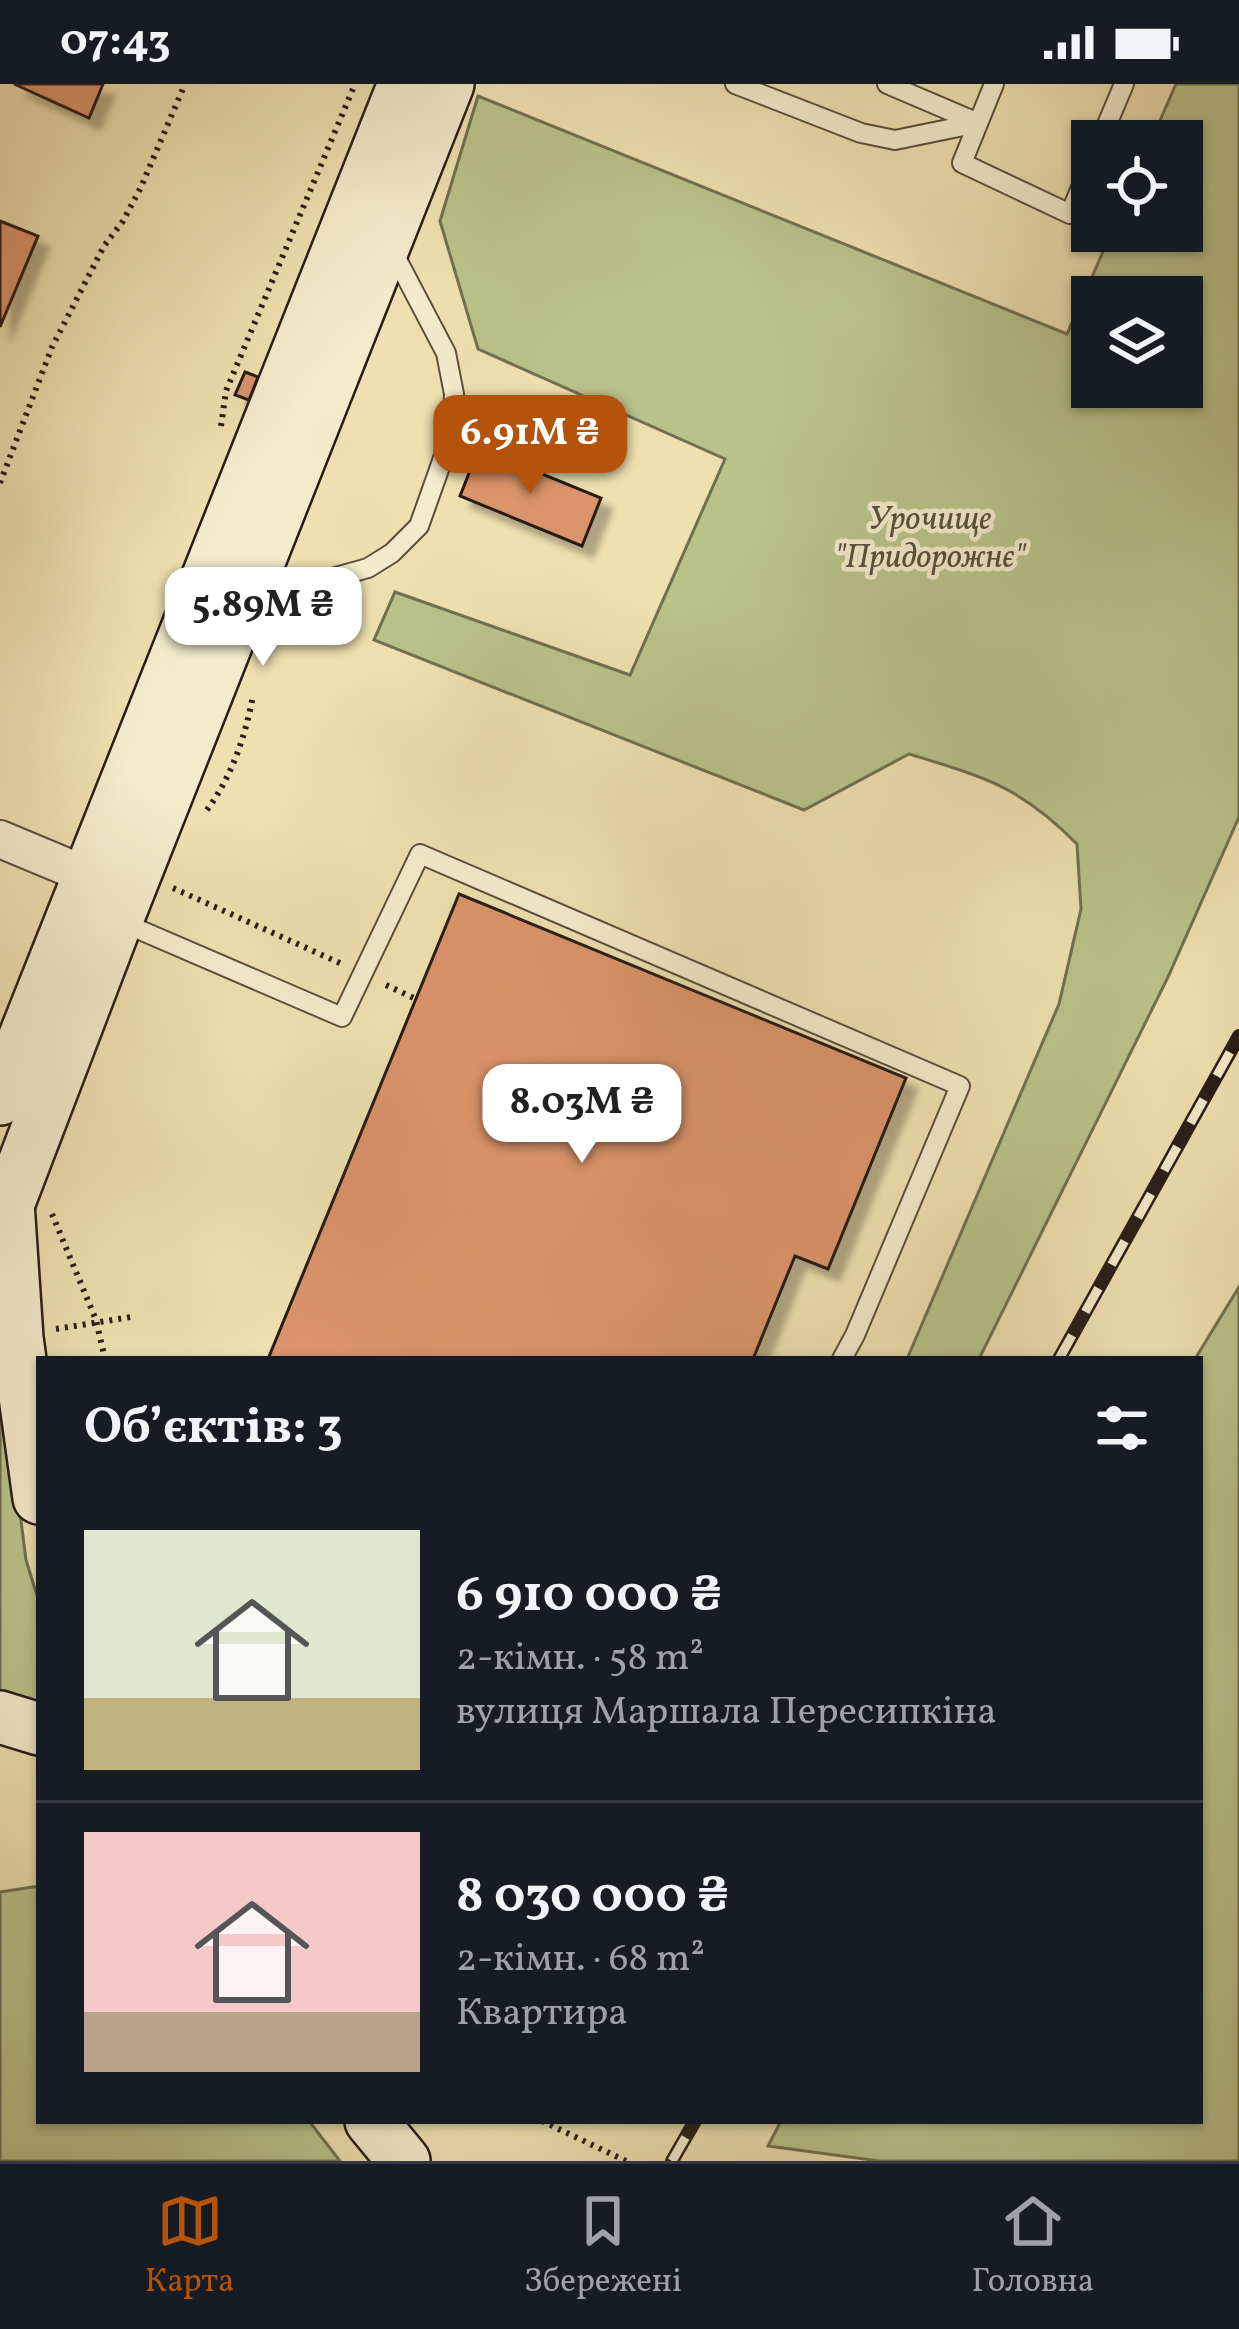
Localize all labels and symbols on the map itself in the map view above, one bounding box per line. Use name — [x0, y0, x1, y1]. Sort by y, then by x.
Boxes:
pin: 6.91M ₴ — [419, 395, 641, 497]
park label: Урочище "Придорожнє" — [835, 498, 1026, 582]
pin: 5.89M ₴ — [152, 567, 374, 669]
pin: 8.03M ₴ — [471, 1064, 693, 1166]

